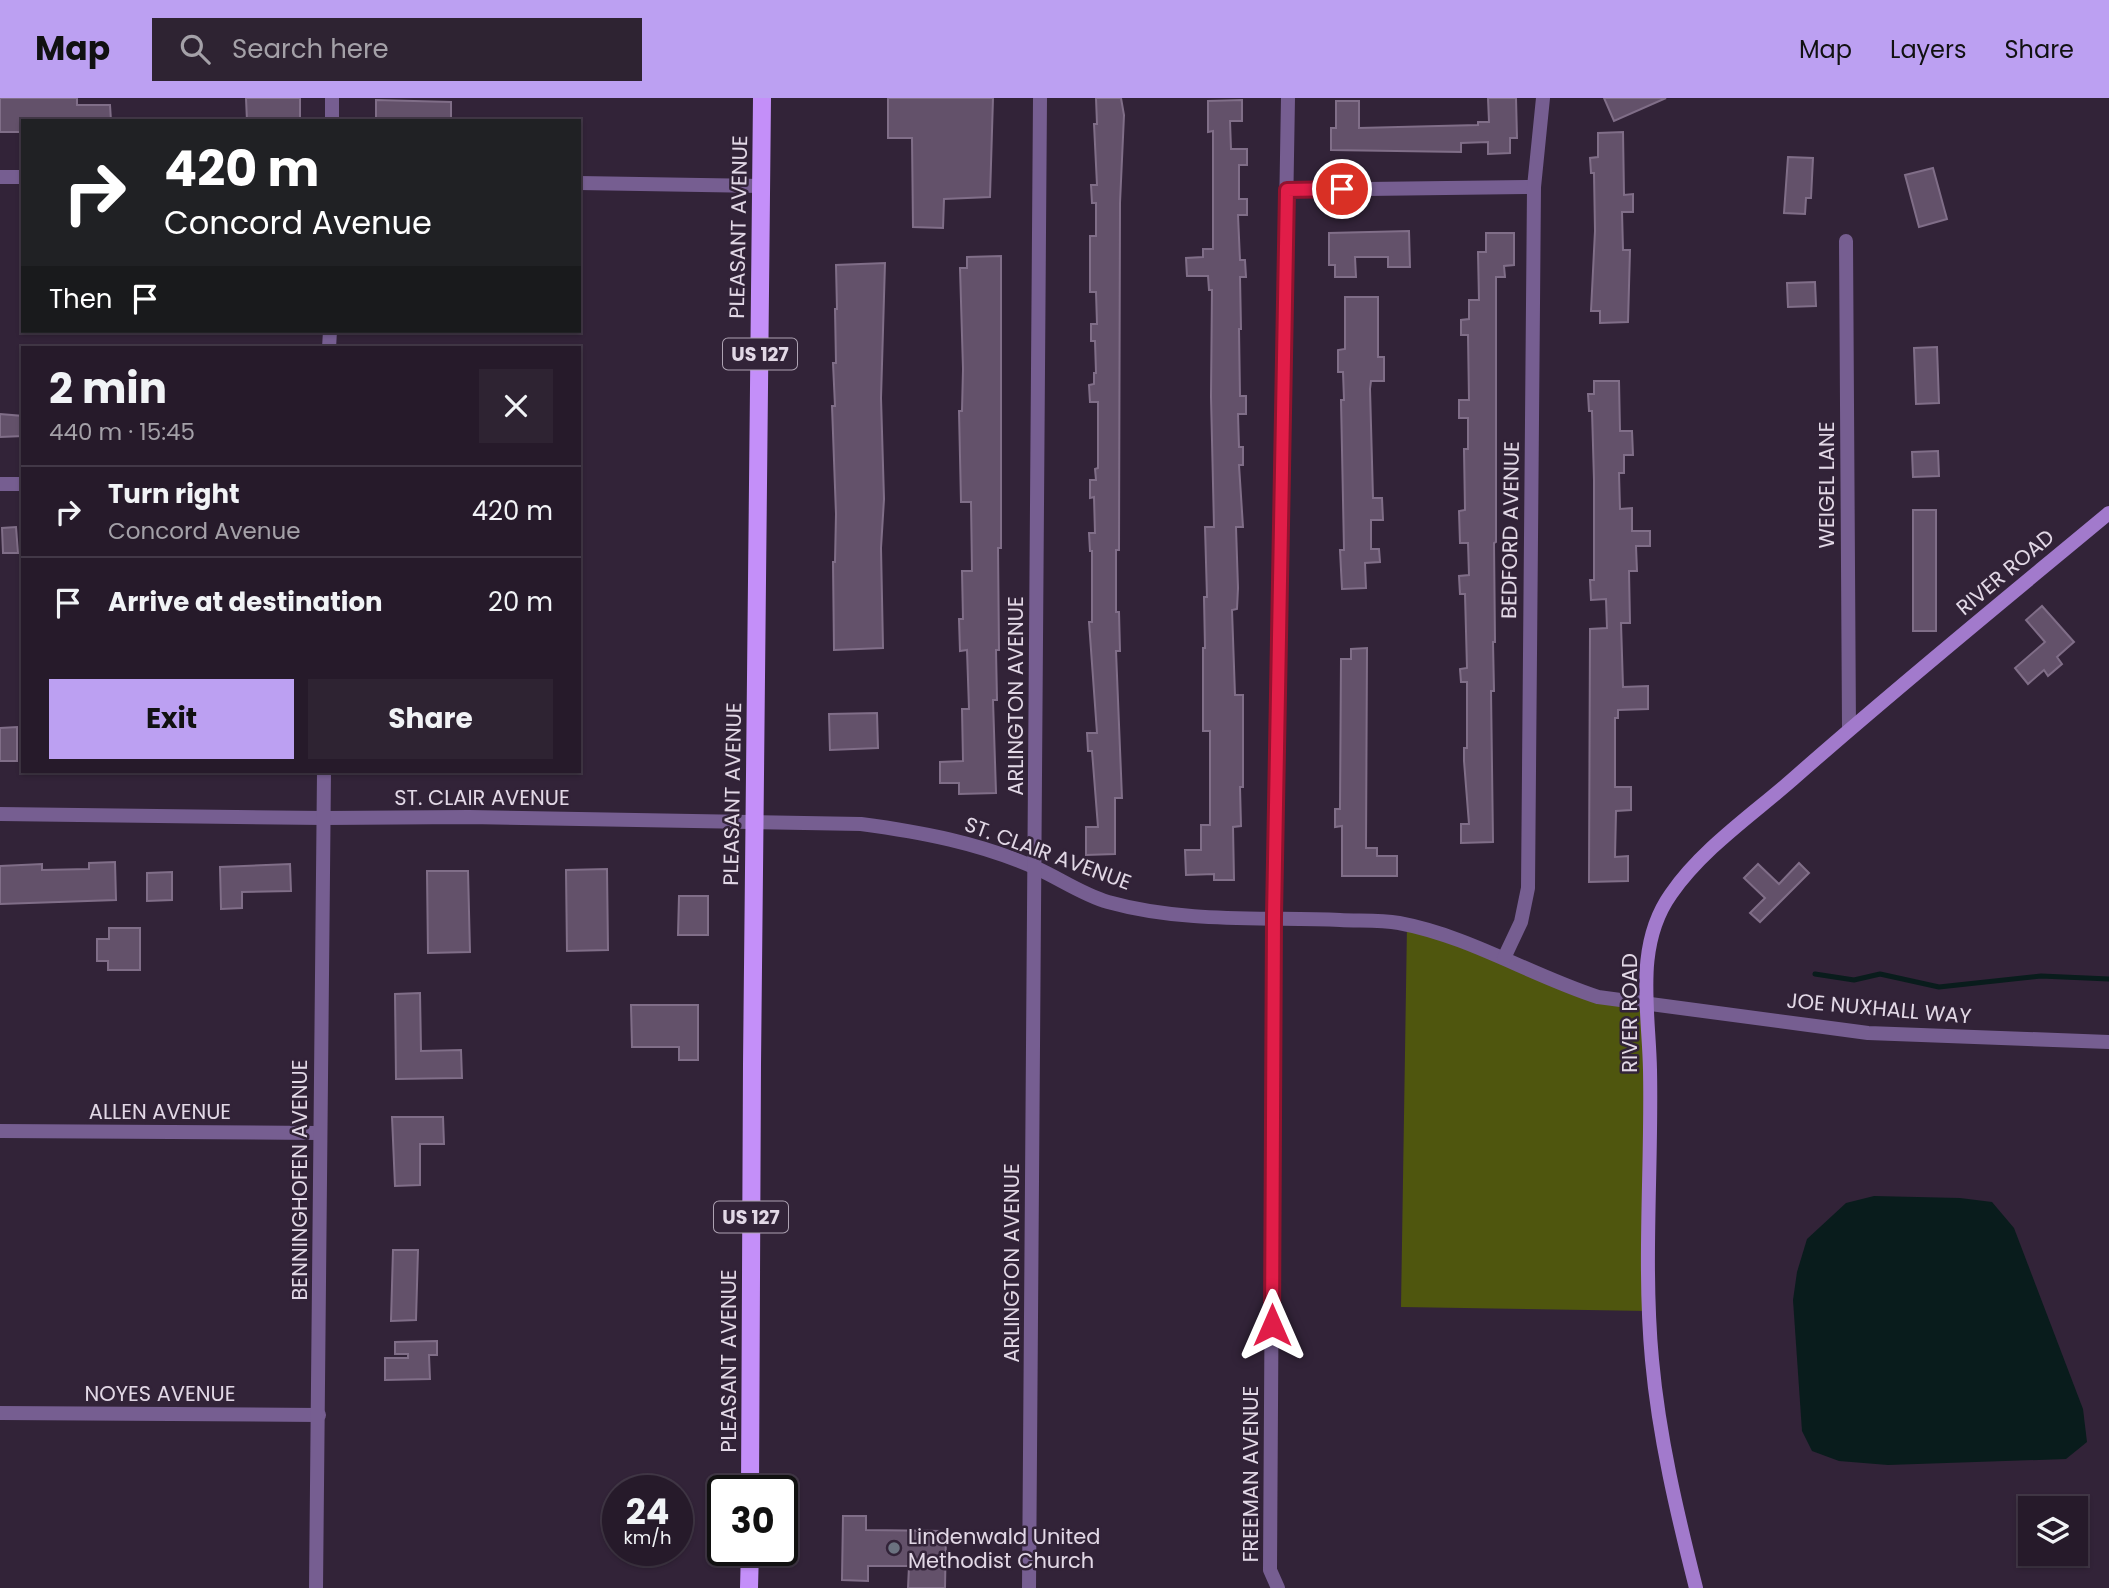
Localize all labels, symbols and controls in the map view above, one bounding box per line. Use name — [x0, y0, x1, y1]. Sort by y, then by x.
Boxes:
search box — [152, 18, 642, 81]
text: Map — [35, 25, 110, 72]
icon: search — [176, 30, 214, 68]
text: Search here — [232, 31, 389, 67]
text: Map — [1799, 33, 1852, 66]
text: Layers — [1890, 33, 1966, 66]
text: Share — [2004, 33, 2074, 66]
text: 420 m — [164, 135, 319, 203]
street label: PLEASANT AVENUE — [722, 135, 754, 319]
icon: right — [49, 147, 140, 238]
pin — [1312, 159, 1372, 219]
icon: arrive — [1323, 170, 1361, 208]
text: Concord Avenue — [164, 200, 432, 245]
icon: arrive — [126, 280, 164, 318]
text: Then — [49, 281, 112, 317]
road number: US 127 — [723, 338, 797, 370]
text: 2 min — [49, 359, 167, 418]
button: close — [479, 369, 553, 443]
text: 440 m · 15:45 — [49, 416, 195, 448]
street label: WEIGEL LANE — [1812, 422, 1841, 549]
street label: BEDFORD AVENUE — [1494, 441, 1526, 619]
text: Turn right — [108, 476, 240, 512]
icon: right — [49, 493, 87, 531]
text: 420 m — [472, 493, 553, 529]
text: Concord Avenue — [108, 515, 301, 547]
street label: RIVER ROAD — [1950, 522, 2060, 622]
icon: arrive — [49, 584, 87, 622]
text: Arrive at destination — [108, 584, 383, 620]
text: 20 m — [488, 584, 553, 620]
street label: ARLINGTON AVENUE — [1001, 596, 1030, 796]
button: Exit — [49, 679, 294, 759]
button: Share — [308, 679, 553, 759]
street label: PLEASANT AVENUE — [716, 702, 748, 886]
street label: ST. CLAIR AVENUE — [394, 783, 570, 812]
street label: ST. CLAIR AVENUE — [961, 809, 1135, 897]
street label: RIVER ROAD — [1615, 953, 1644, 1073]
street label: JOE NUXHALL WAY — [1785, 985, 1973, 1031]
street label: BENNINGHOFEN AVENUE — [285, 1059, 314, 1301]
street label: ALLEN AVENUE — [89, 1097, 231, 1126]
street label: ARLINGTON AVENUE — [997, 1163, 1026, 1363]
road number: US 127 — [714, 1202, 788, 1232]
street label: PLEASANT AVENUE — [714, 1269, 743, 1453]
position arrow — [1235, 1288, 1309, 1362]
street label: NOYES AVENUE — [84, 1379, 236, 1408]
street label: FREEMAN AVENUE — [1236, 1386, 1265, 1562]
speed limit sign: 30 — [707, 1475, 798, 1566]
text: 24 — [626, 1487, 669, 1536]
map controls — [2018, 1496, 2088, 1566]
button: layers — [2018, 1496, 2088, 1566]
place label: Lindenwald United Methodist Church — [908, 1522, 1100, 1575]
text: km/h — [624, 1525, 671, 1550]
marker: Lindenwald United Methodist Church — [886, 1540, 902, 1556]

